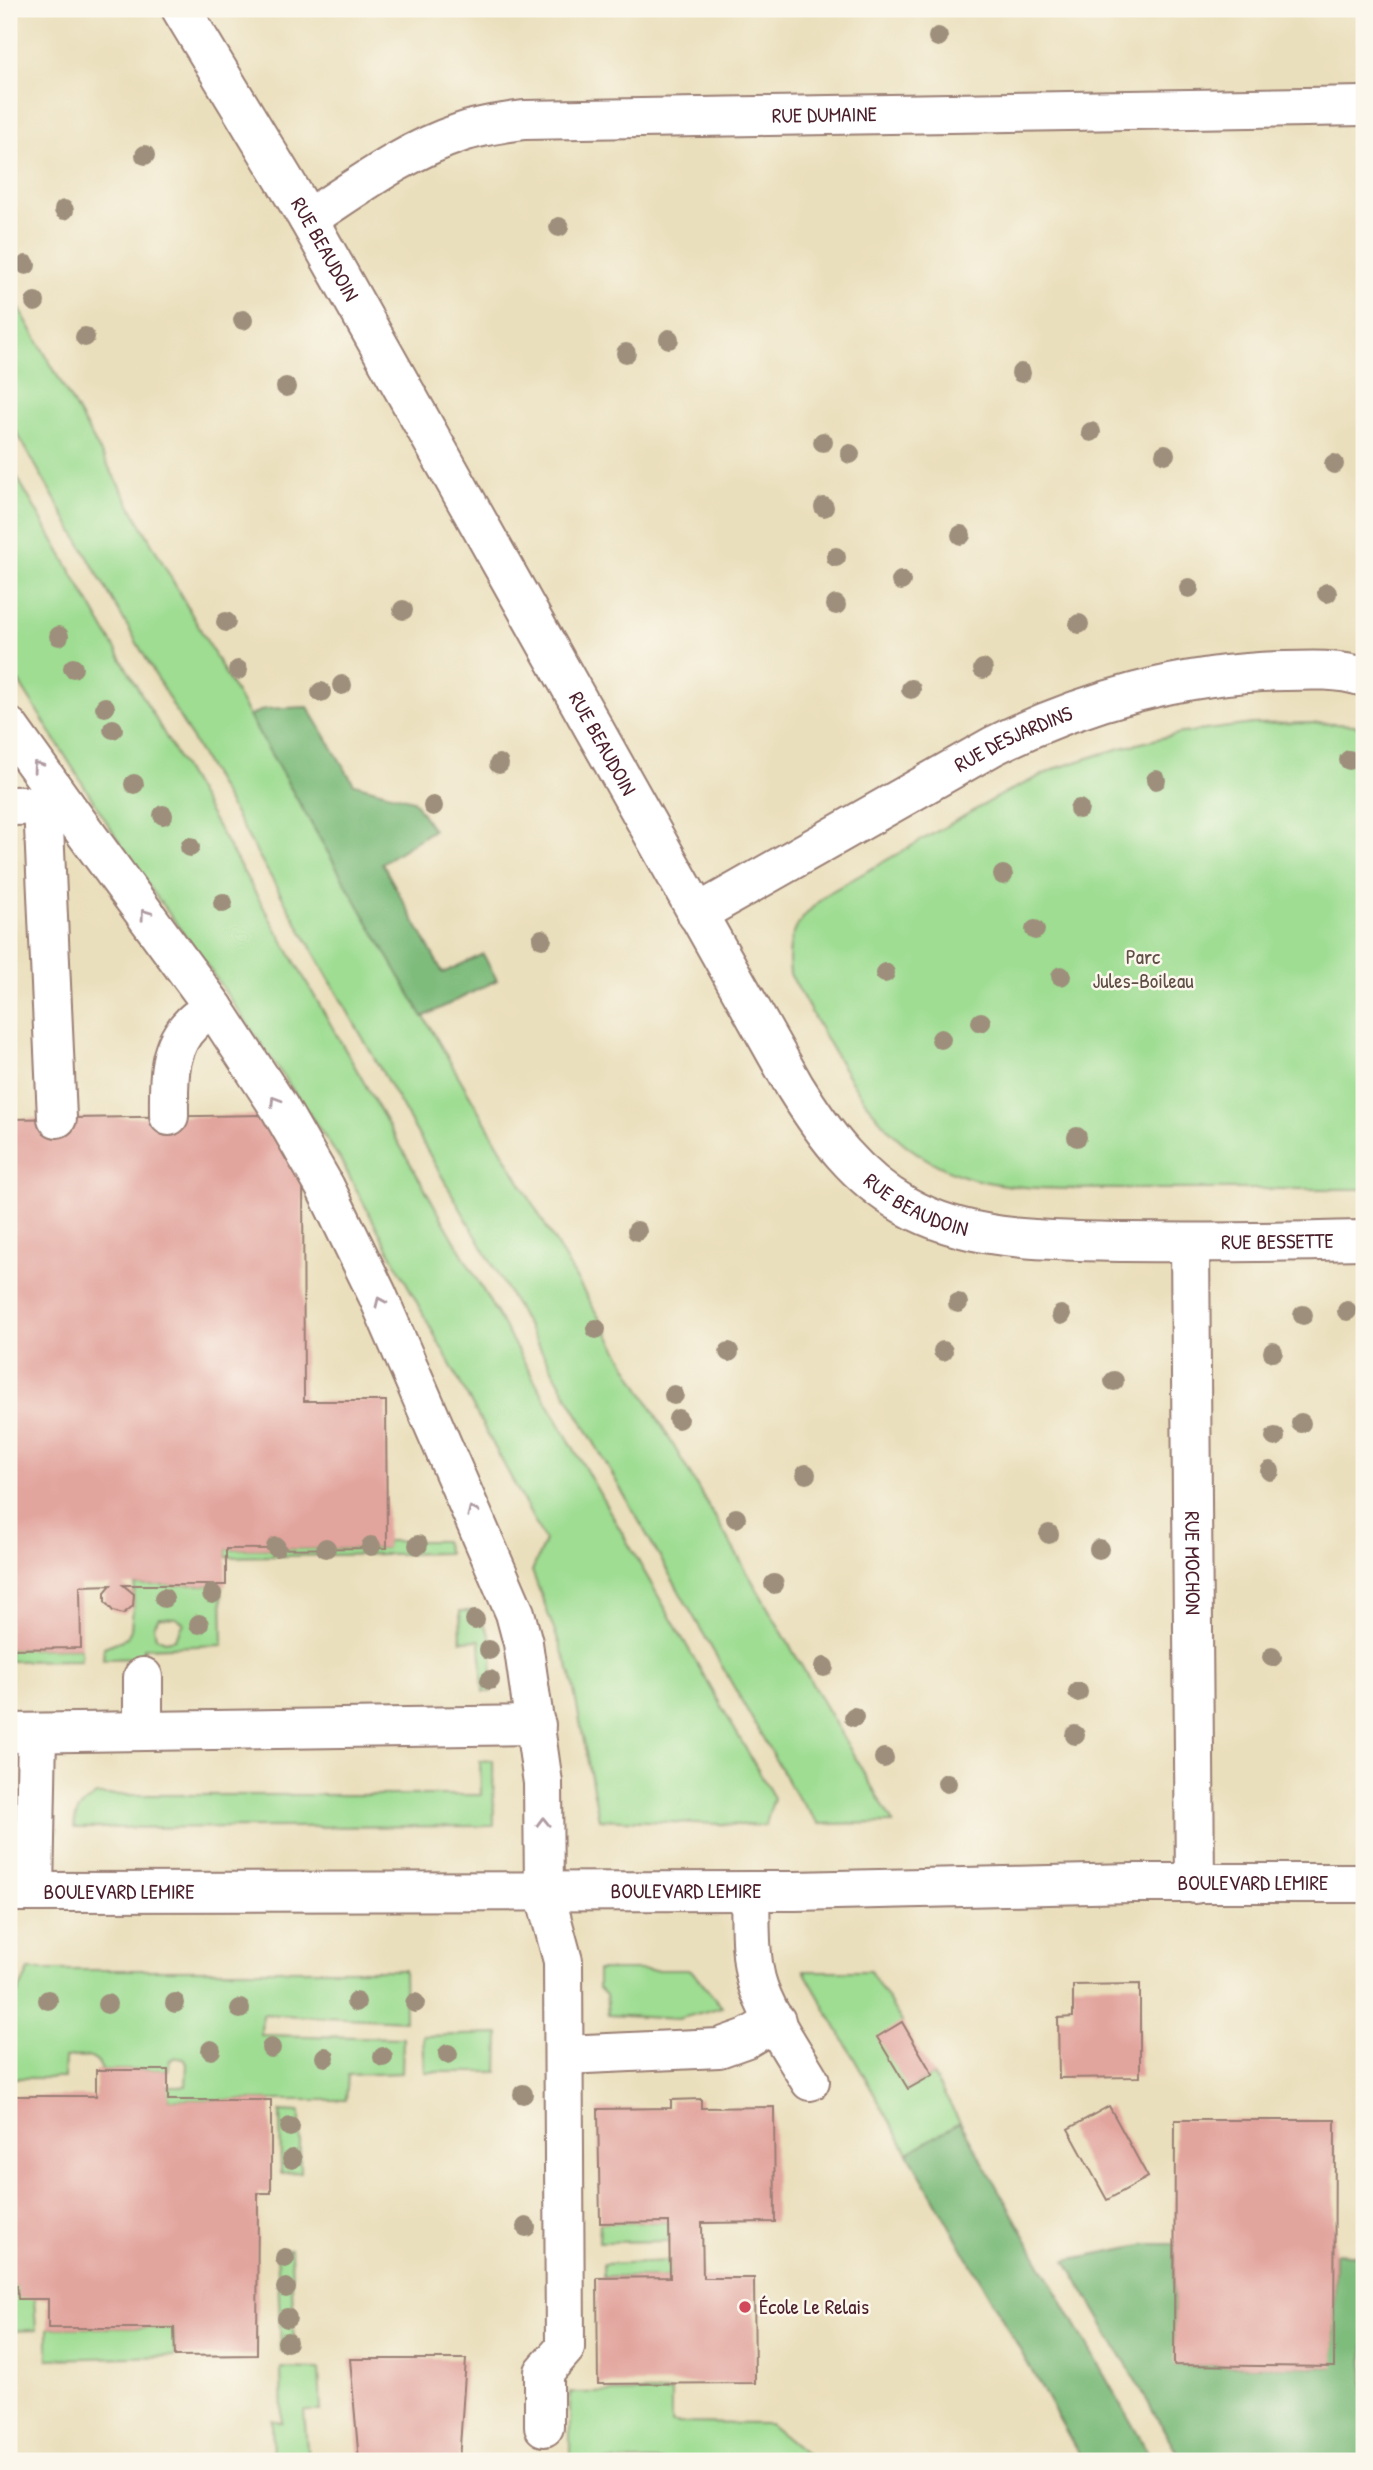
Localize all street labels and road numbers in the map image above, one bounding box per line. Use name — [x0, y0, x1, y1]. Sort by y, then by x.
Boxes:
street label: RUE DUMAINE — [772, 99, 877, 130]
street label: RUE BEAUDOIN — [284, 192, 366, 306]
street label: RUE BEAUDOIN — [562, 686, 644, 801]
street label: RUE DESJARDINS — [949, 698, 1077, 779]
street label: RUE BEAUDOIN — [858, 1166, 971, 1243]
street label: RUE BESSETTE — [1221, 1226, 1334, 1256]
street label: RUE MOCHON — [1178, 1511, 1208, 1615]
street label: BOULEVARD LEMIRE — [1177, 1868, 1328, 1897]
street label: BOULEVARD LEMIRE — [611, 1876, 761, 1905]
street label: BOULEVARD LEMIRE — [44, 1877, 194, 1906]

